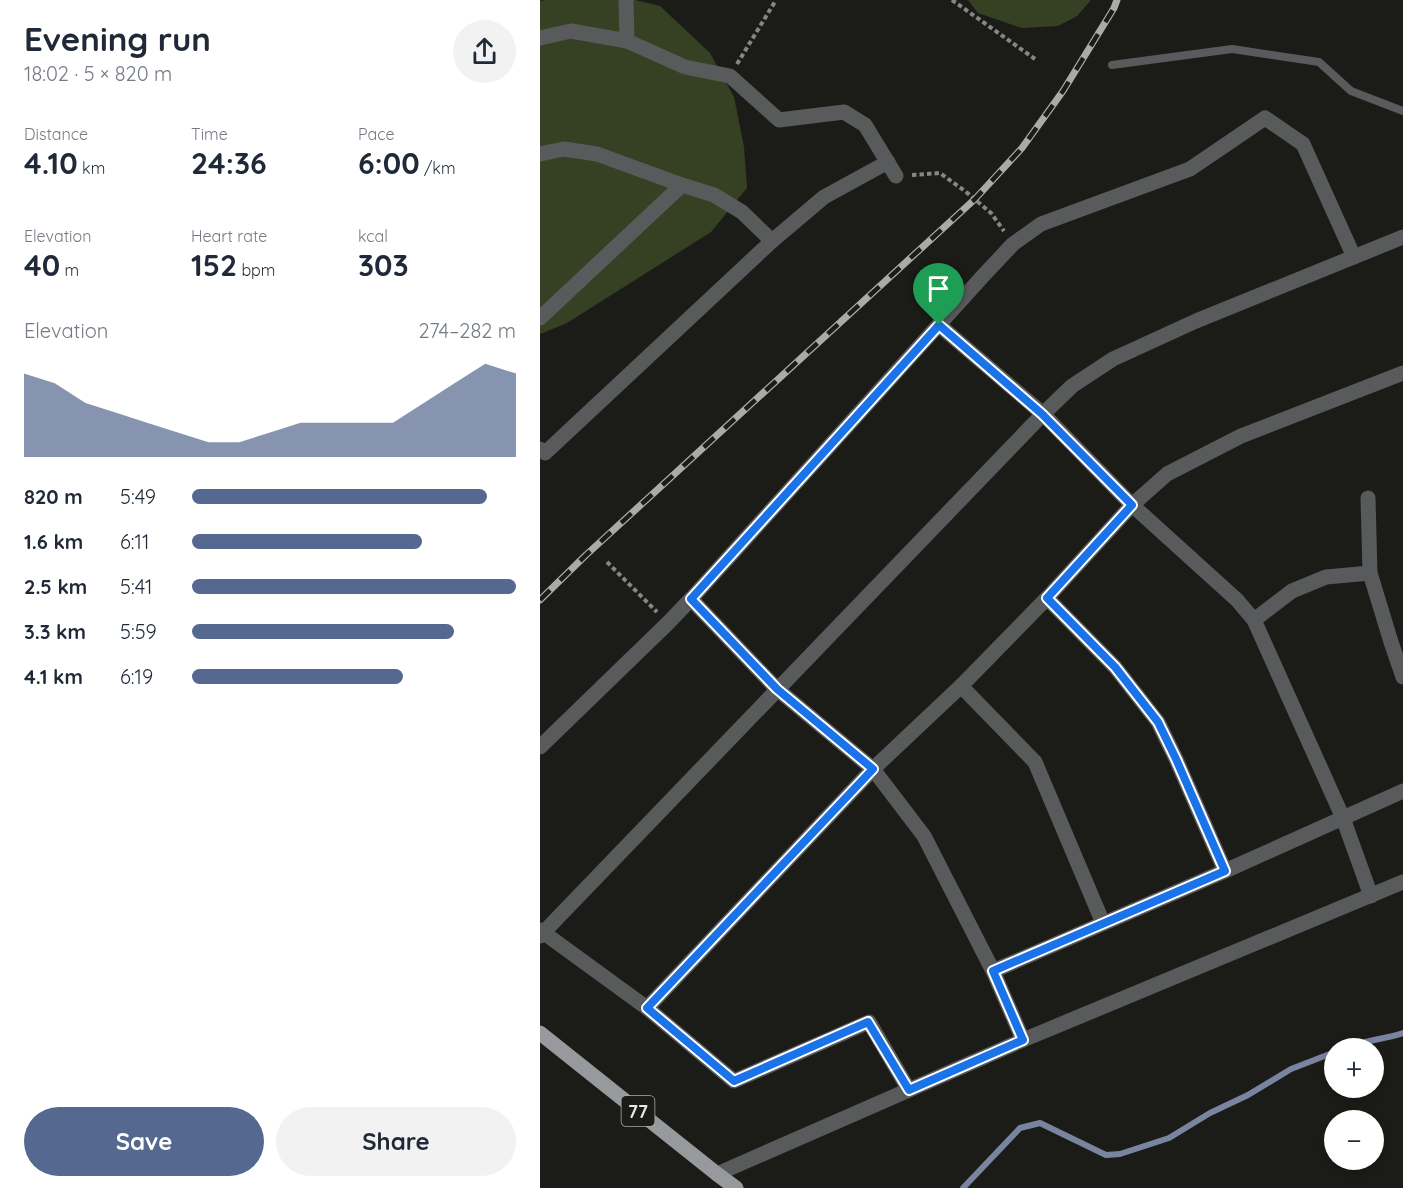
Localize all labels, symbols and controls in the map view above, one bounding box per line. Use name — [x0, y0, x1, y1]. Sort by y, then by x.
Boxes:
text: Evening run — [24, 18, 211, 59]
button: share — [453, 20, 516, 83]
text: 18:02 · 5 × 820 m — [24, 61, 172, 86]
text: Distance — [24, 124, 88, 144]
text: Time — [191, 124, 228, 144]
text: Pace — [358, 124, 394, 144]
text: 4.10 — [24, 144, 78, 182]
text: 24:36 — [191, 144, 267, 182]
text: 6:00 — [358, 144, 420, 182]
text: km — [78, 158, 105, 178]
text: /km — [420, 158, 456, 178]
text: Elevation — [24, 226, 91, 246]
text: Heart rate — [191, 226, 267, 246]
text: kcal — [358, 226, 388, 246]
text: 40 — [24, 246, 60, 284]
text: 152 — [191, 246, 237, 284]
text: 303 — [358, 246, 409, 284]
text: m — [60, 260, 79, 280]
text: bpm — [237, 260, 275, 280]
pin — [913, 263, 964, 325]
icon: arrive — [922, 272, 955, 305]
text: Elevation — [24, 318, 108, 343]
text: 274–282 m — [418, 318, 516, 343]
text: 820 m — [24, 484, 83, 509]
text: 5:49 — [120, 484, 156, 509]
text: 1.6 km — [24, 529, 83, 554]
text: 6:11 — [120, 529, 149, 554]
text: 2.5 km — [24, 574, 87, 599]
text: 5:41 — [120, 574, 152, 599]
text: 3.3 km — [24, 619, 86, 644]
text: 5:59 — [120, 619, 157, 644]
text: 4.1 km — [24, 664, 83, 689]
text: 6:19 — [120, 664, 153, 689]
map controls — [1324, 1038, 1384, 1170]
button: + — [1324, 1038, 1384, 1098]
road number: 77 — [622, 1096, 654, 1126]
button: Save — [24, 1107, 264, 1176]
button: Share — [276, 1107, 516, 1176]
button: − — [1324, 1110, 1384, 1170]

